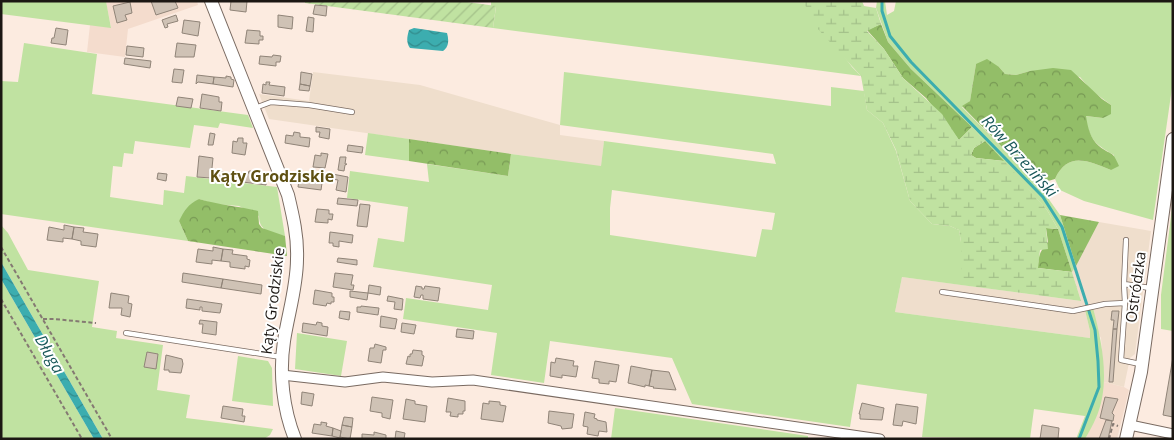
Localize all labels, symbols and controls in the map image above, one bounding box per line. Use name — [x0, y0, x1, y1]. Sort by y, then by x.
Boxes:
water label: Rów Brzeziński — [977, 110, 1064, 203]
district label: Kąty Grodziskie — [210, 165, 334, 187]
street label: Kąty Grodziskie — [256, 246, 288, 355]
street label: Ostródzka — [1120, 250, 1150, 324]
water label: Długa — [30, 331, 70, 377]

